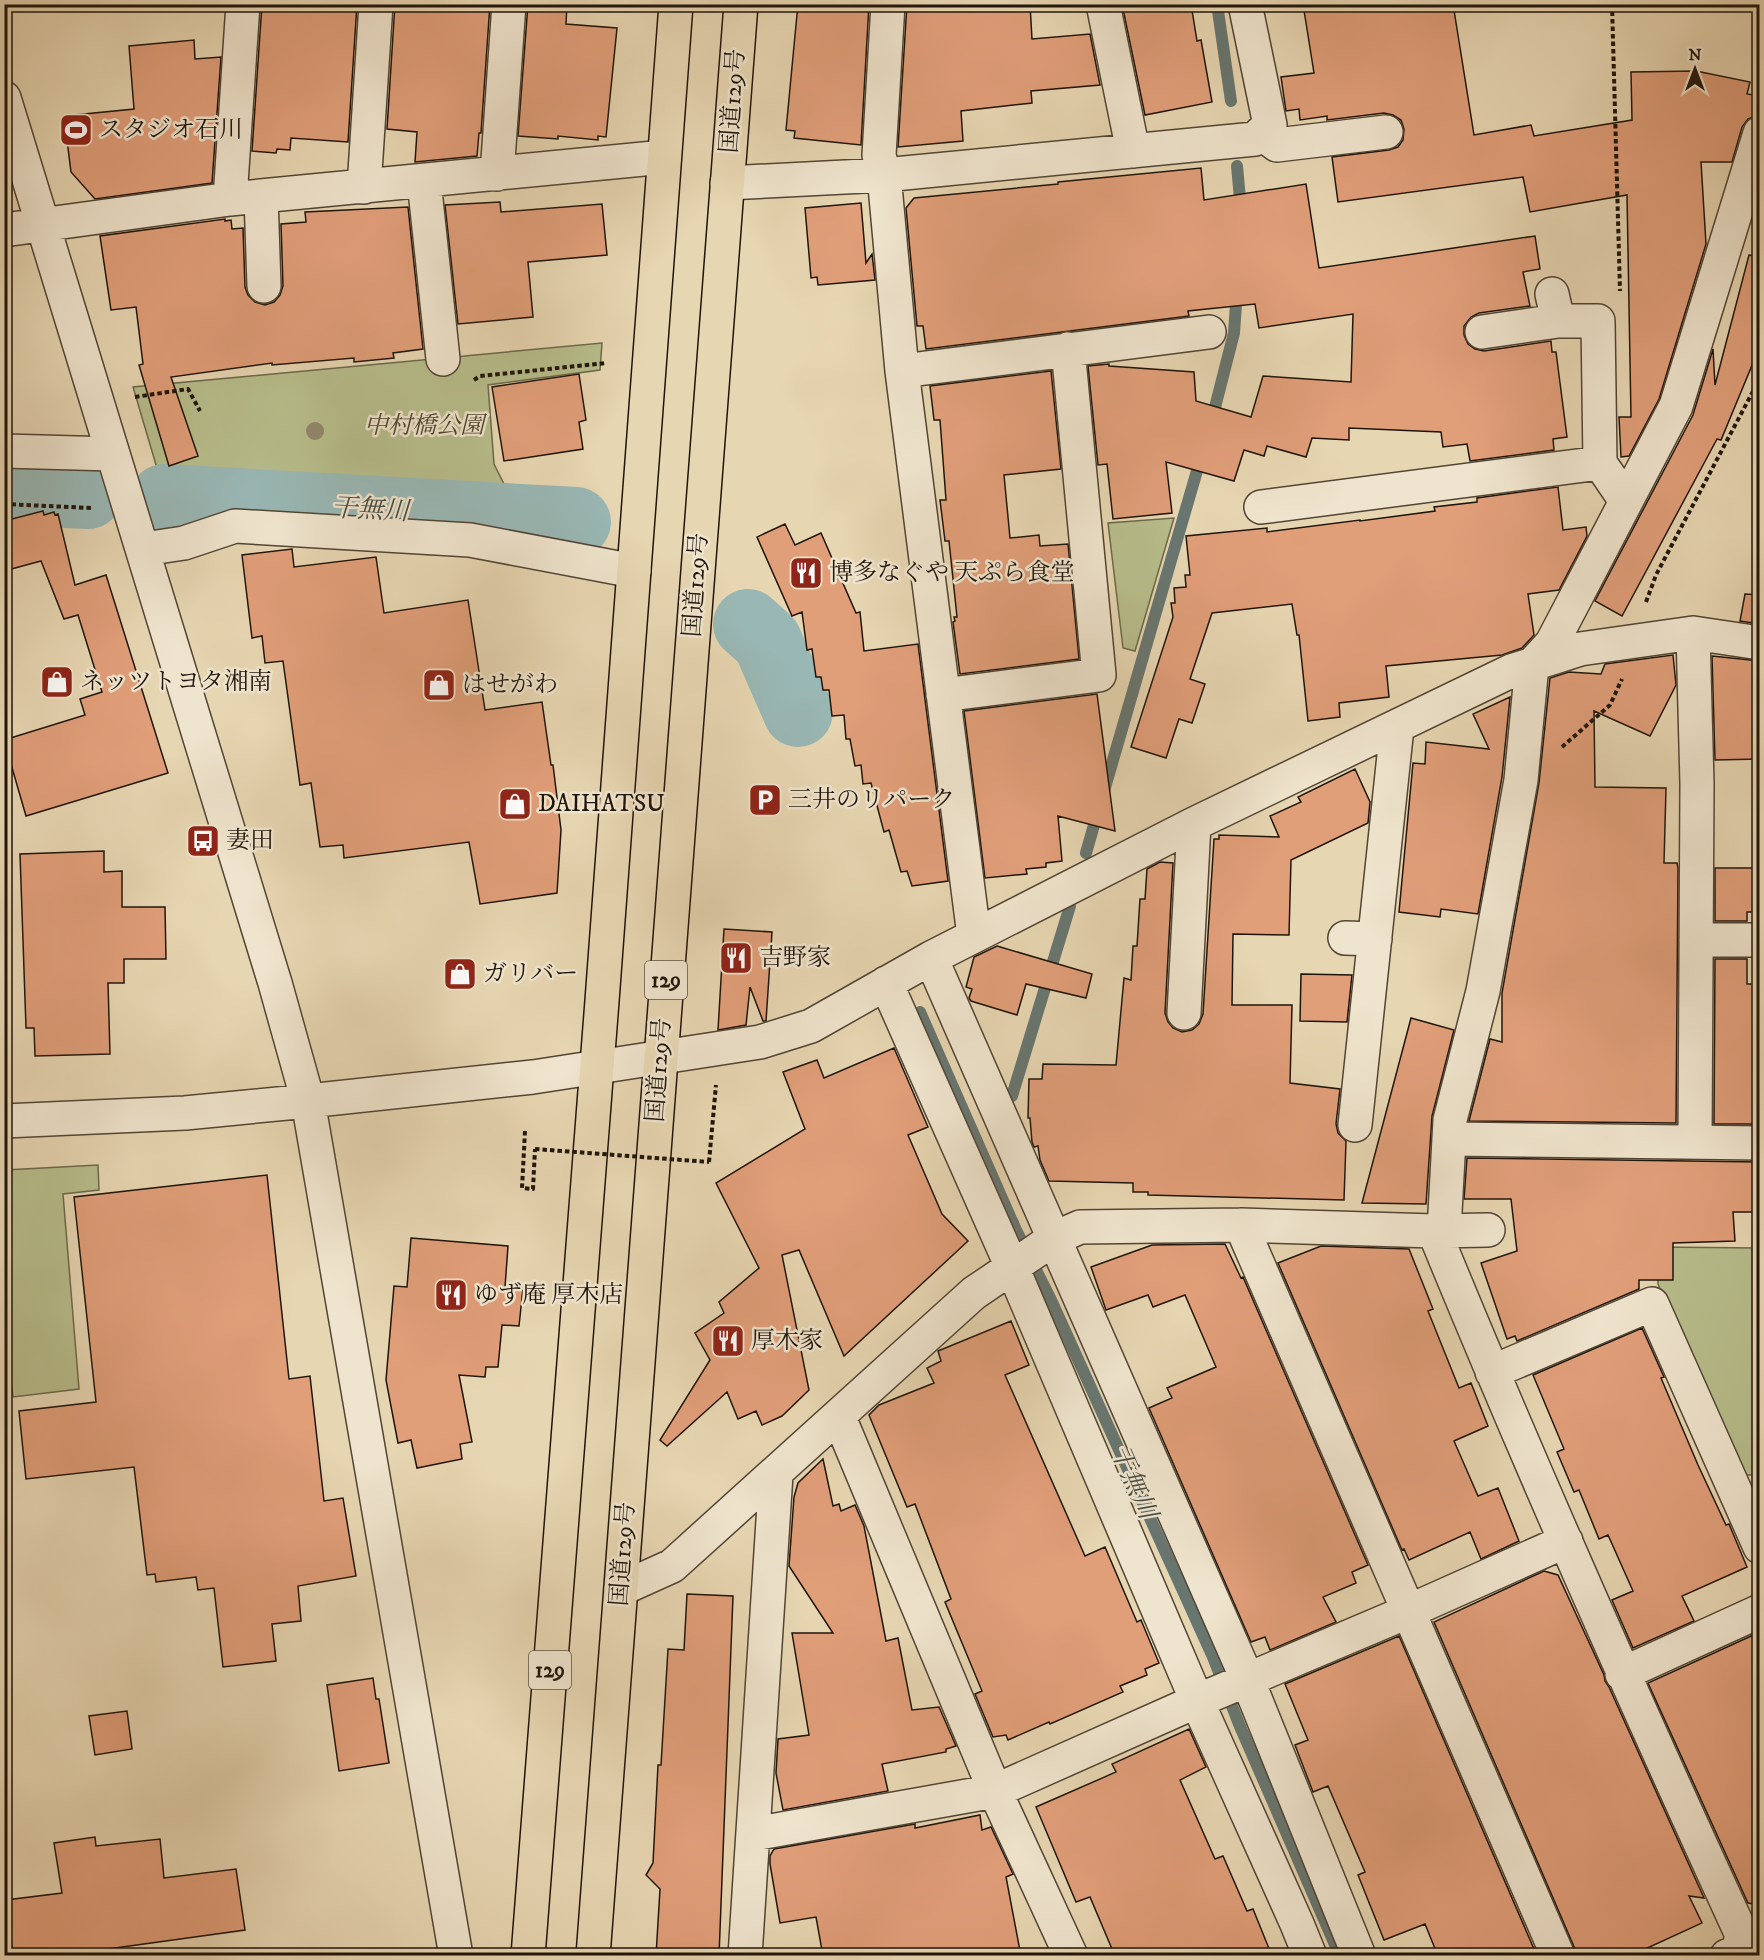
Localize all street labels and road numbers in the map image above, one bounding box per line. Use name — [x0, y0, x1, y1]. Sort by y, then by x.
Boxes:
street label: 国道129号 — [714, 48, 752, 154]
street label: 国道129号 — [677, 532, 715, 638]
road number: 129 — [645, 961, 687, 999]
street label: 国道129号 — [640, 1017, 678, 1123]
street label: 国道129号 — [604, 1501, 642, 1607]
road number: 129 — [529, 1651, 571, 1689]

